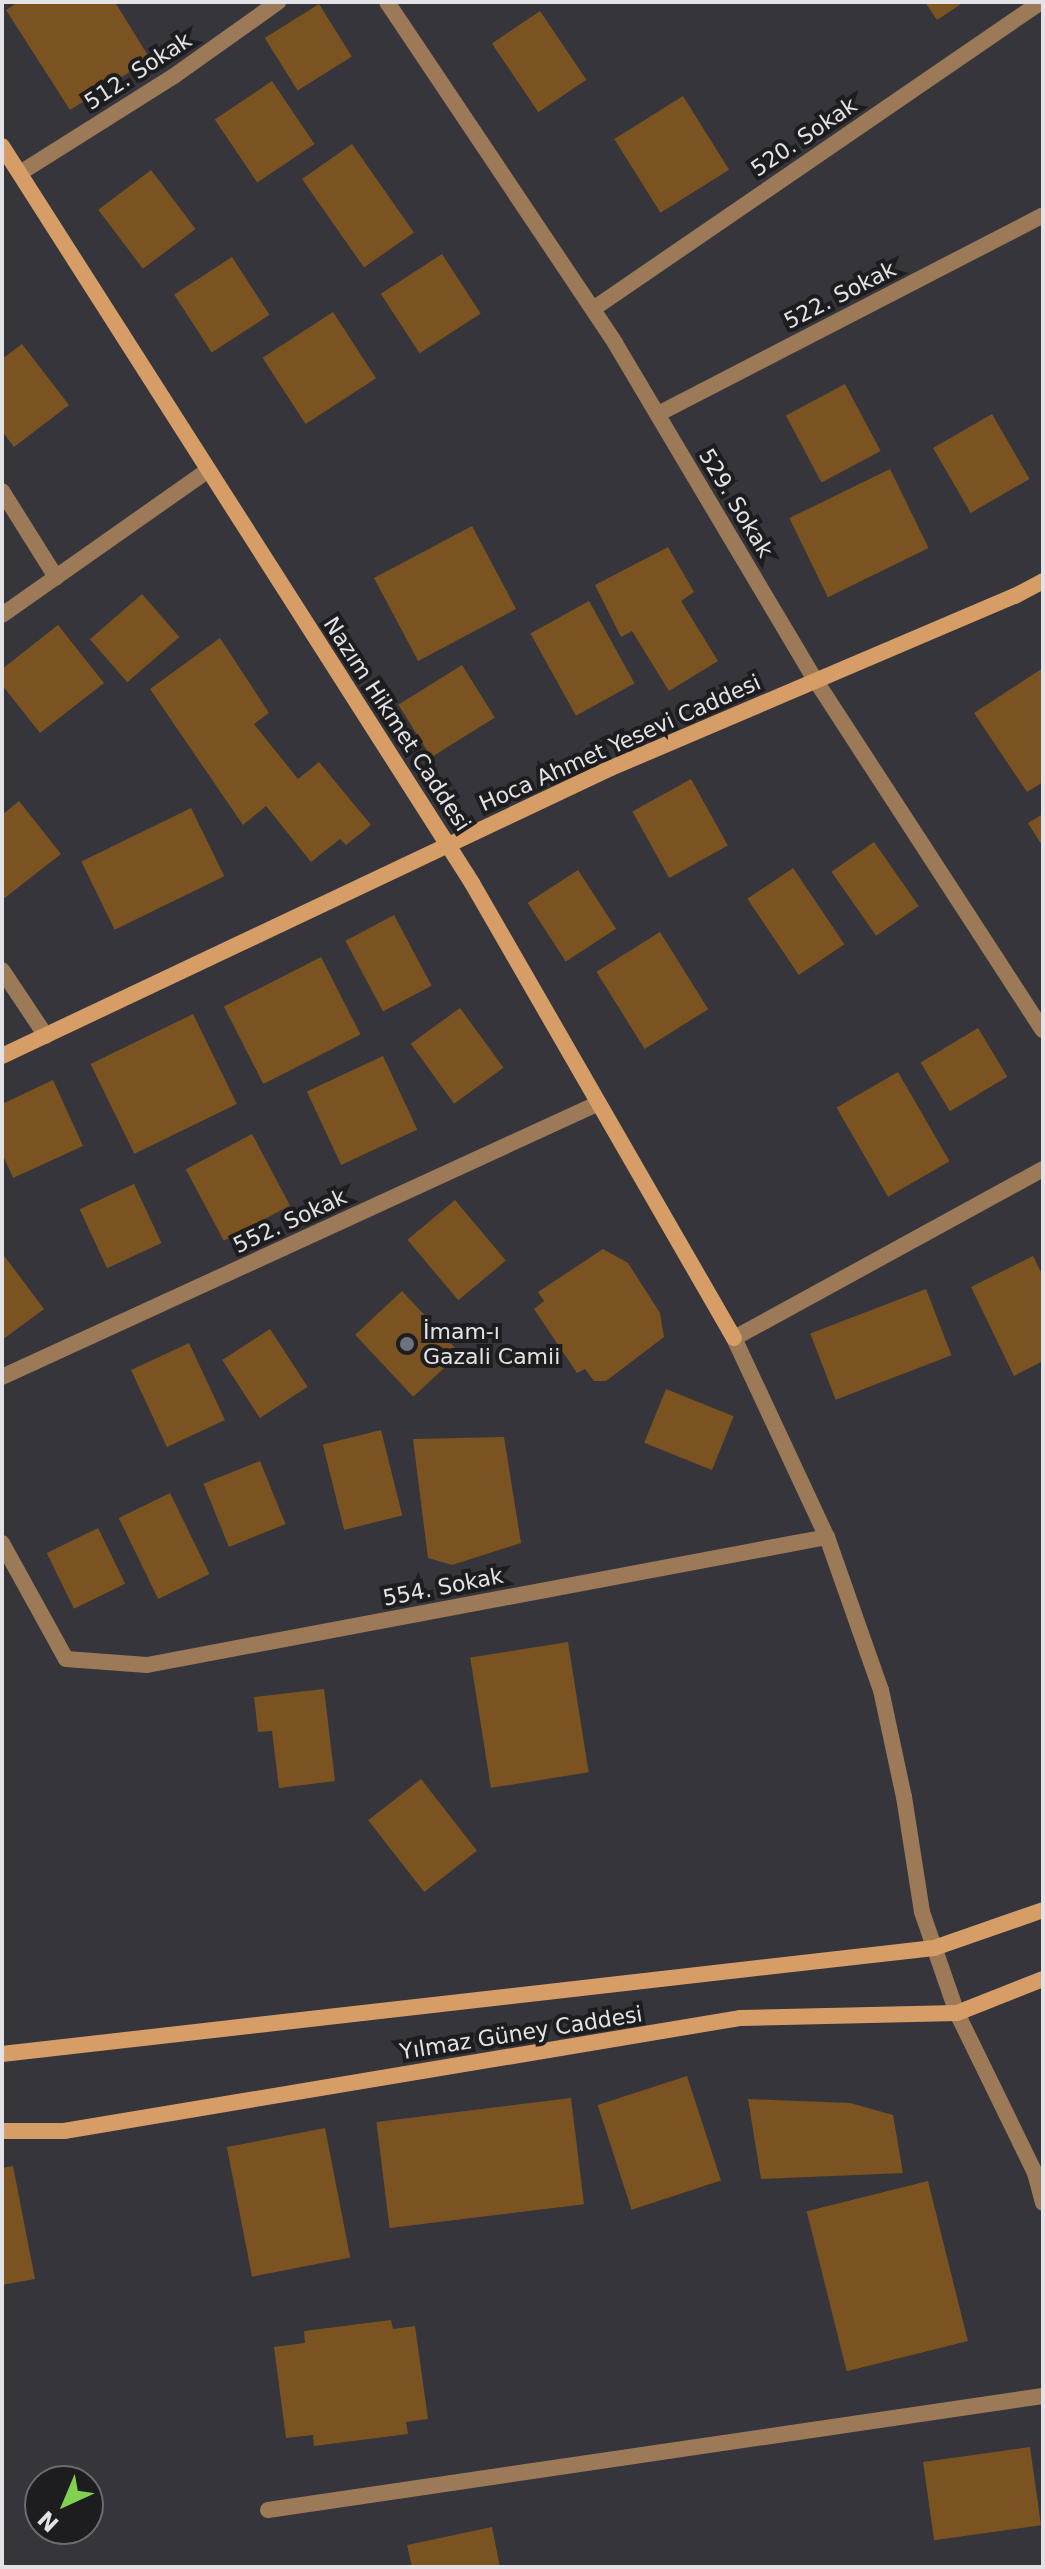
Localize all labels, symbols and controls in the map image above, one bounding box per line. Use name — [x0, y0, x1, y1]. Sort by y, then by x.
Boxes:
street label: 512. Sokak — [80, 27, 196, 115]
street label: 520. Sokak — [746, 92, 862, 182]
street label: 522. Sokak — [780, 256, 900, 334]
street label: 529. Sokak — [693, 444, 779, 562]
street label: Nazım Hikmet Caddesi — [318, 612, 476, 836]
street label: Hoca Ahmet Yesevi Caddesi — [475, 669, 765, 817]
street label: 552. Sokak — [229, 1183, 351, 1259]
place label: İmam-ı Gazali Camii — [423, 1318, 560, 1370]
marker: İmam-ı Gazali Camii — [398, 1335, 416, 1353]
street label: 554. Sokak — [381, 1562, 505, 1612]
street label: Yılmaz Güney Caddesi — [398, 2001, 644, 2065]
north arrow — [24, 2465, 104, 2545]
text: N — [33, 2506, 64, 2537]

